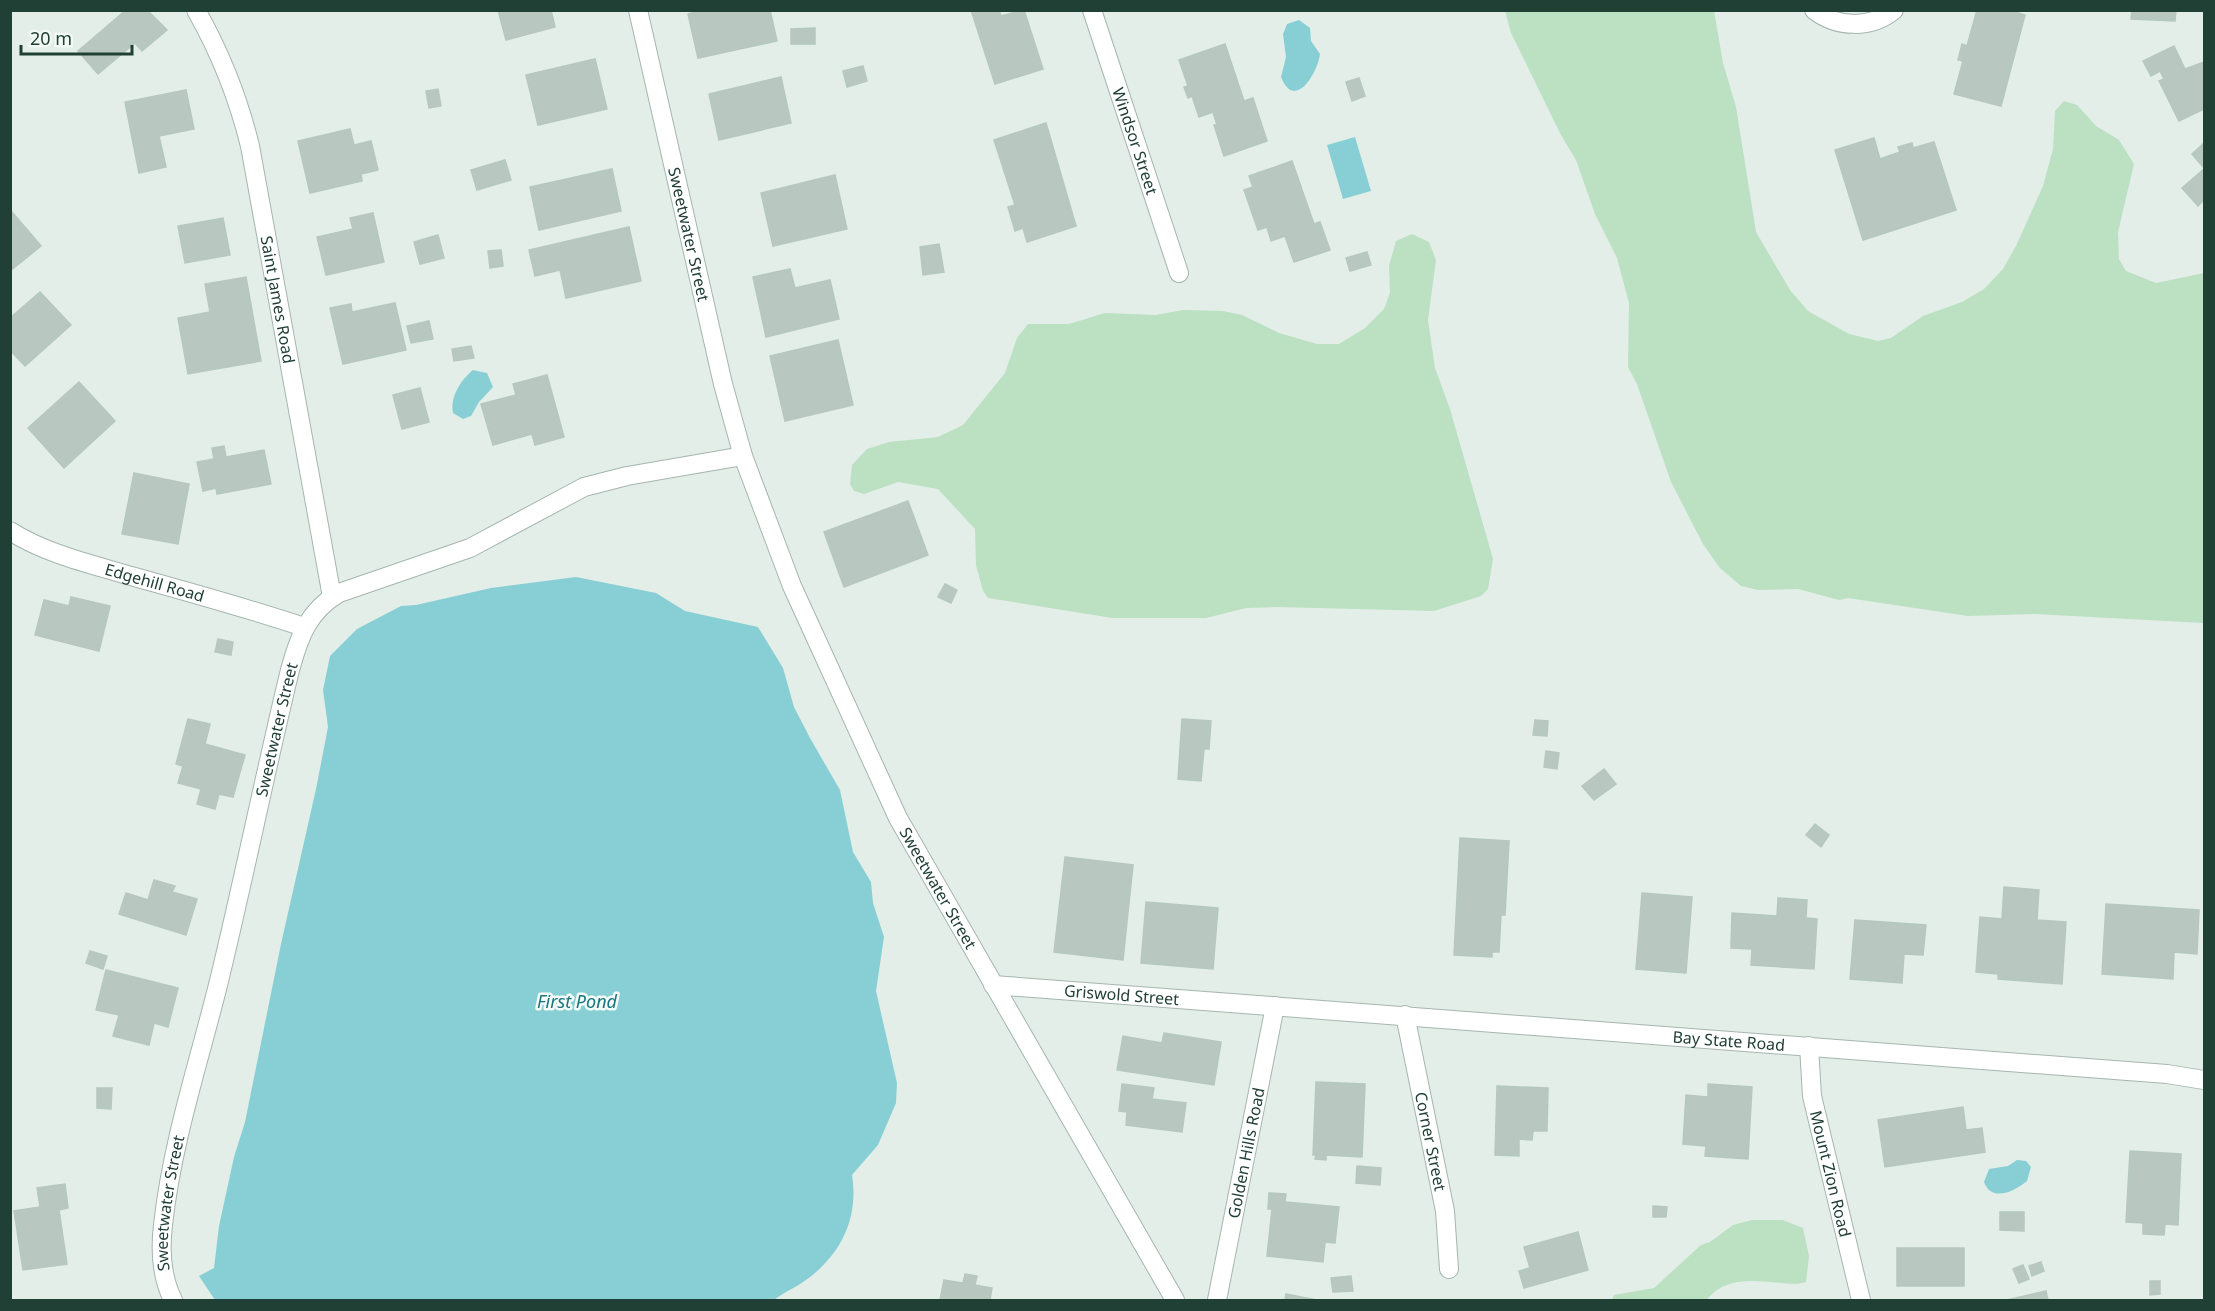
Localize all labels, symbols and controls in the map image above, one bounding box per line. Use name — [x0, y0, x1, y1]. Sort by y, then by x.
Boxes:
scale bar — [21, 18, 132, 56]
text: 20 m — [30, 26, 72, 50]
street label: Windsor Street — [1107, 85, 1163, 198]
street label: Sweetwater Street — [663, 165, 715, 304]
street label: Saint James Road — [256, 234, 300, 365]
street label: Edgehill Road — [102, 558, 207, 607]
street label: Sweetwater Street — [250, 660, 303, 799]
street label: Sweetwater Street — [895, 823, 982, 953]
street label: Griswold Street — [1063, 979, 1180, 1010]
water label: First Pond — [537, 989, 618, 1013]
street label: Bay State Road — [1672, 1026, 1786, 1056]
street label: Golden Hills Road — [1222, 1085, 1270, 1220]
street label: Corner Street — [1410, 1090, 1452, 1193]
street label: Mount Zion Road — [1805, 1108, 1856, 1239]
street label: Sweetwater Street — [151, 1133, 190, 1273]

